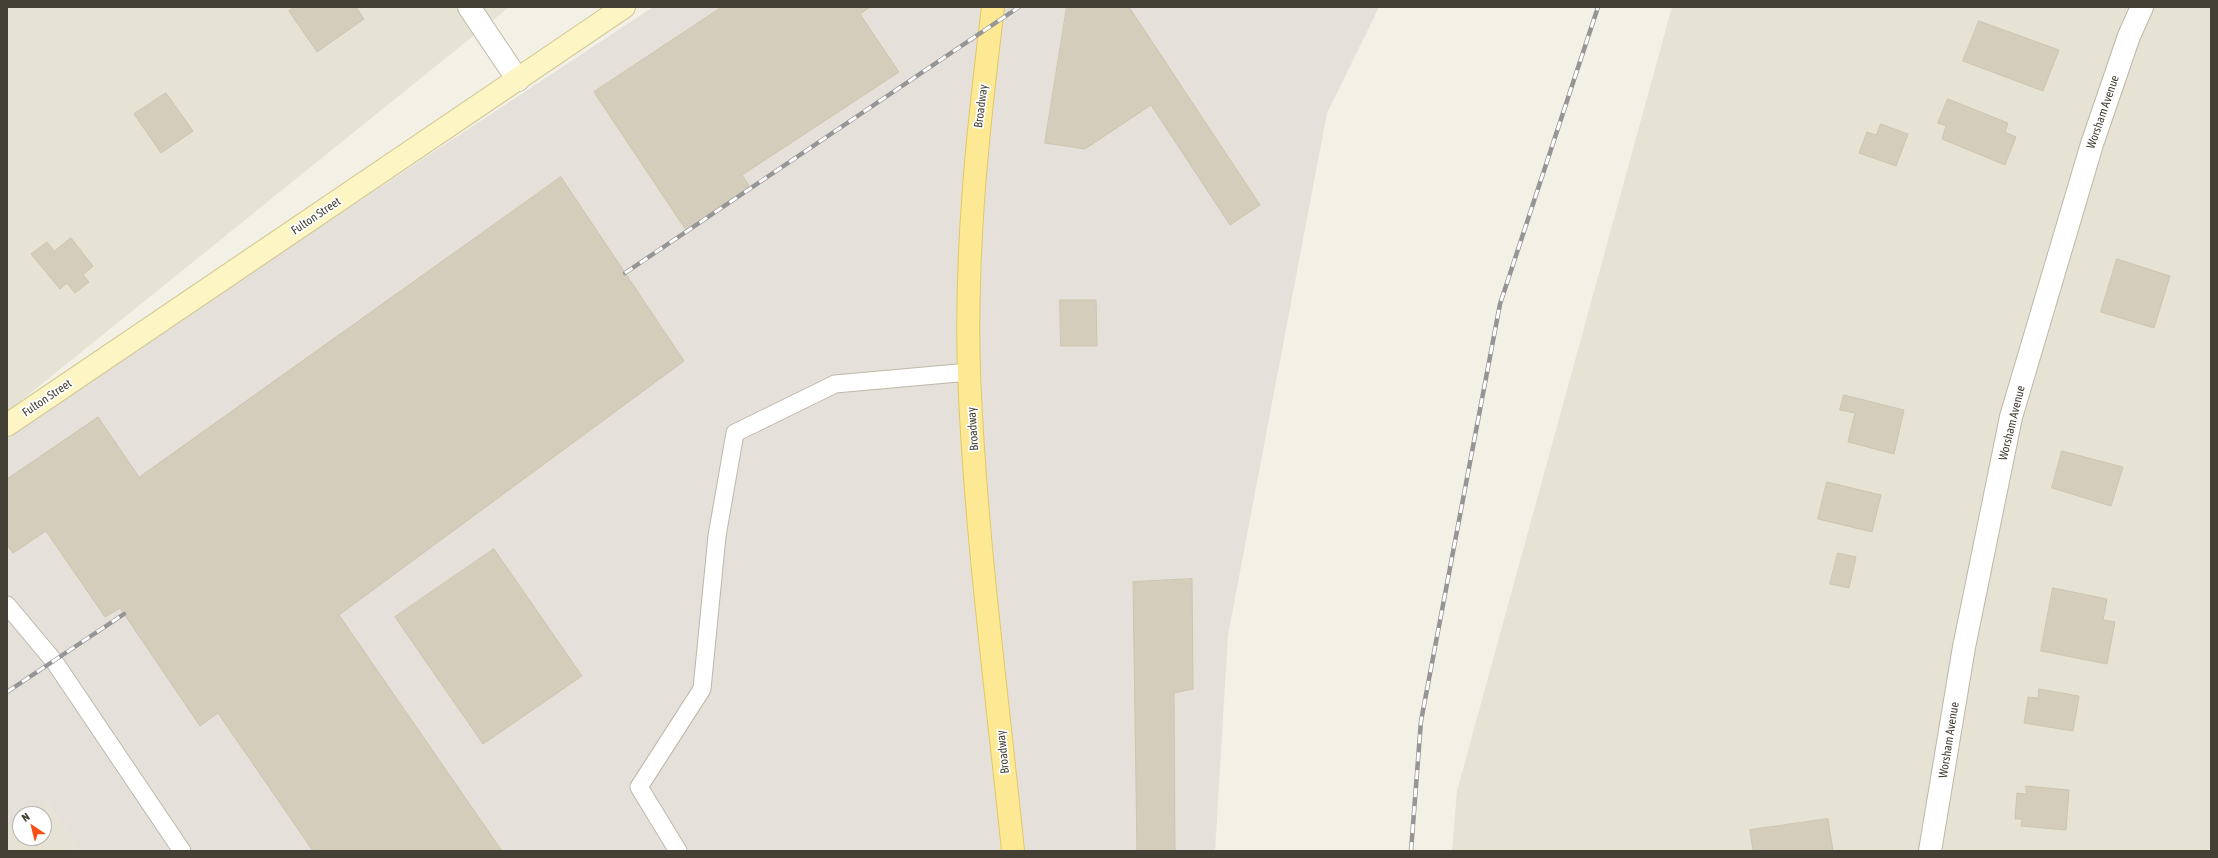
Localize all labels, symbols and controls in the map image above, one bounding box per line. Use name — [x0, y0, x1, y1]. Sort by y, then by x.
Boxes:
street label: Worsham Avenue — [2084, 73, 2122, 151]
street label: Broadway — [971, 83, 991, 129]
street label: Fulton Street — [289, 194, 343, 238]
street label: Fulton Street — [20, 376, 74, 420]
street label: Worsham Avenue — [1996, 384, 2028, 462]
street label: Broadway — [964, 407, 982, 451]
street label: Worsham Avenue — [1936, 701, 1962, 779]
street label: Broadway — [994, 730, 1012, 774]
north arrow — [12, 806, 52, 846]
text: N — [20, 810, 32, 824]

